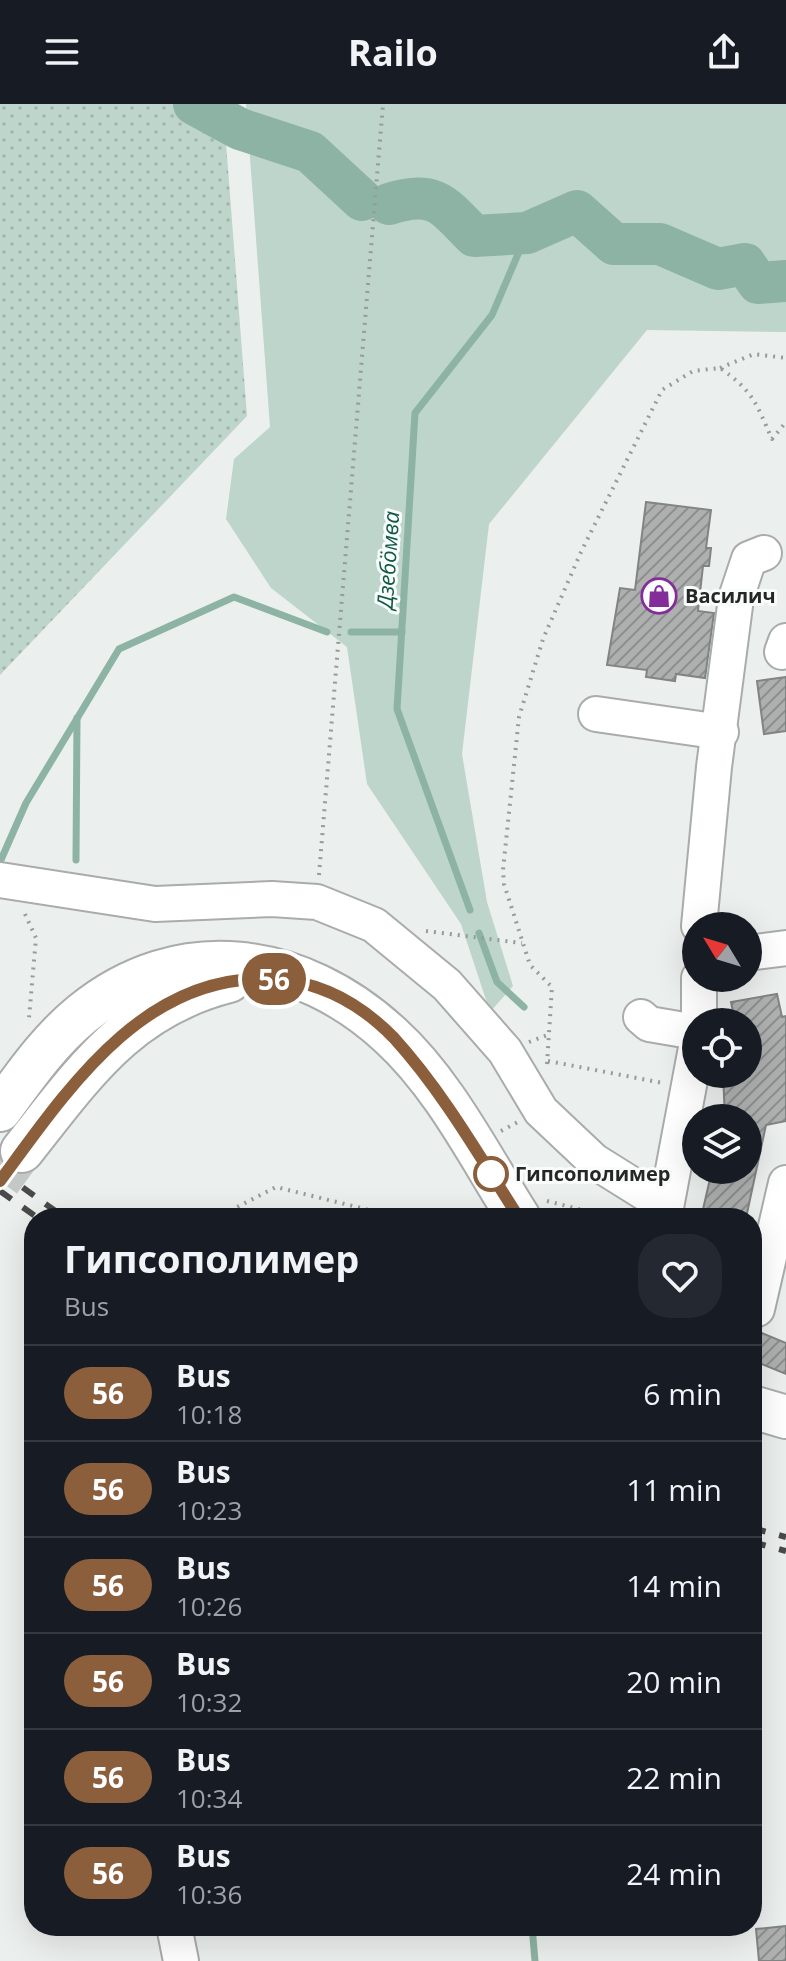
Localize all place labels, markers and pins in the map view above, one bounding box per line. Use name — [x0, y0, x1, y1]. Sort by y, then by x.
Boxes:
shop icon: Василич — [640, 577, 678, 615]
place label: Василич — [685, 582, 776, 609]
marker: Гипсополимер — [474, 1157, 508, 1191]
place label: Гипсополимер — [515, 1160, 670, 1187]

